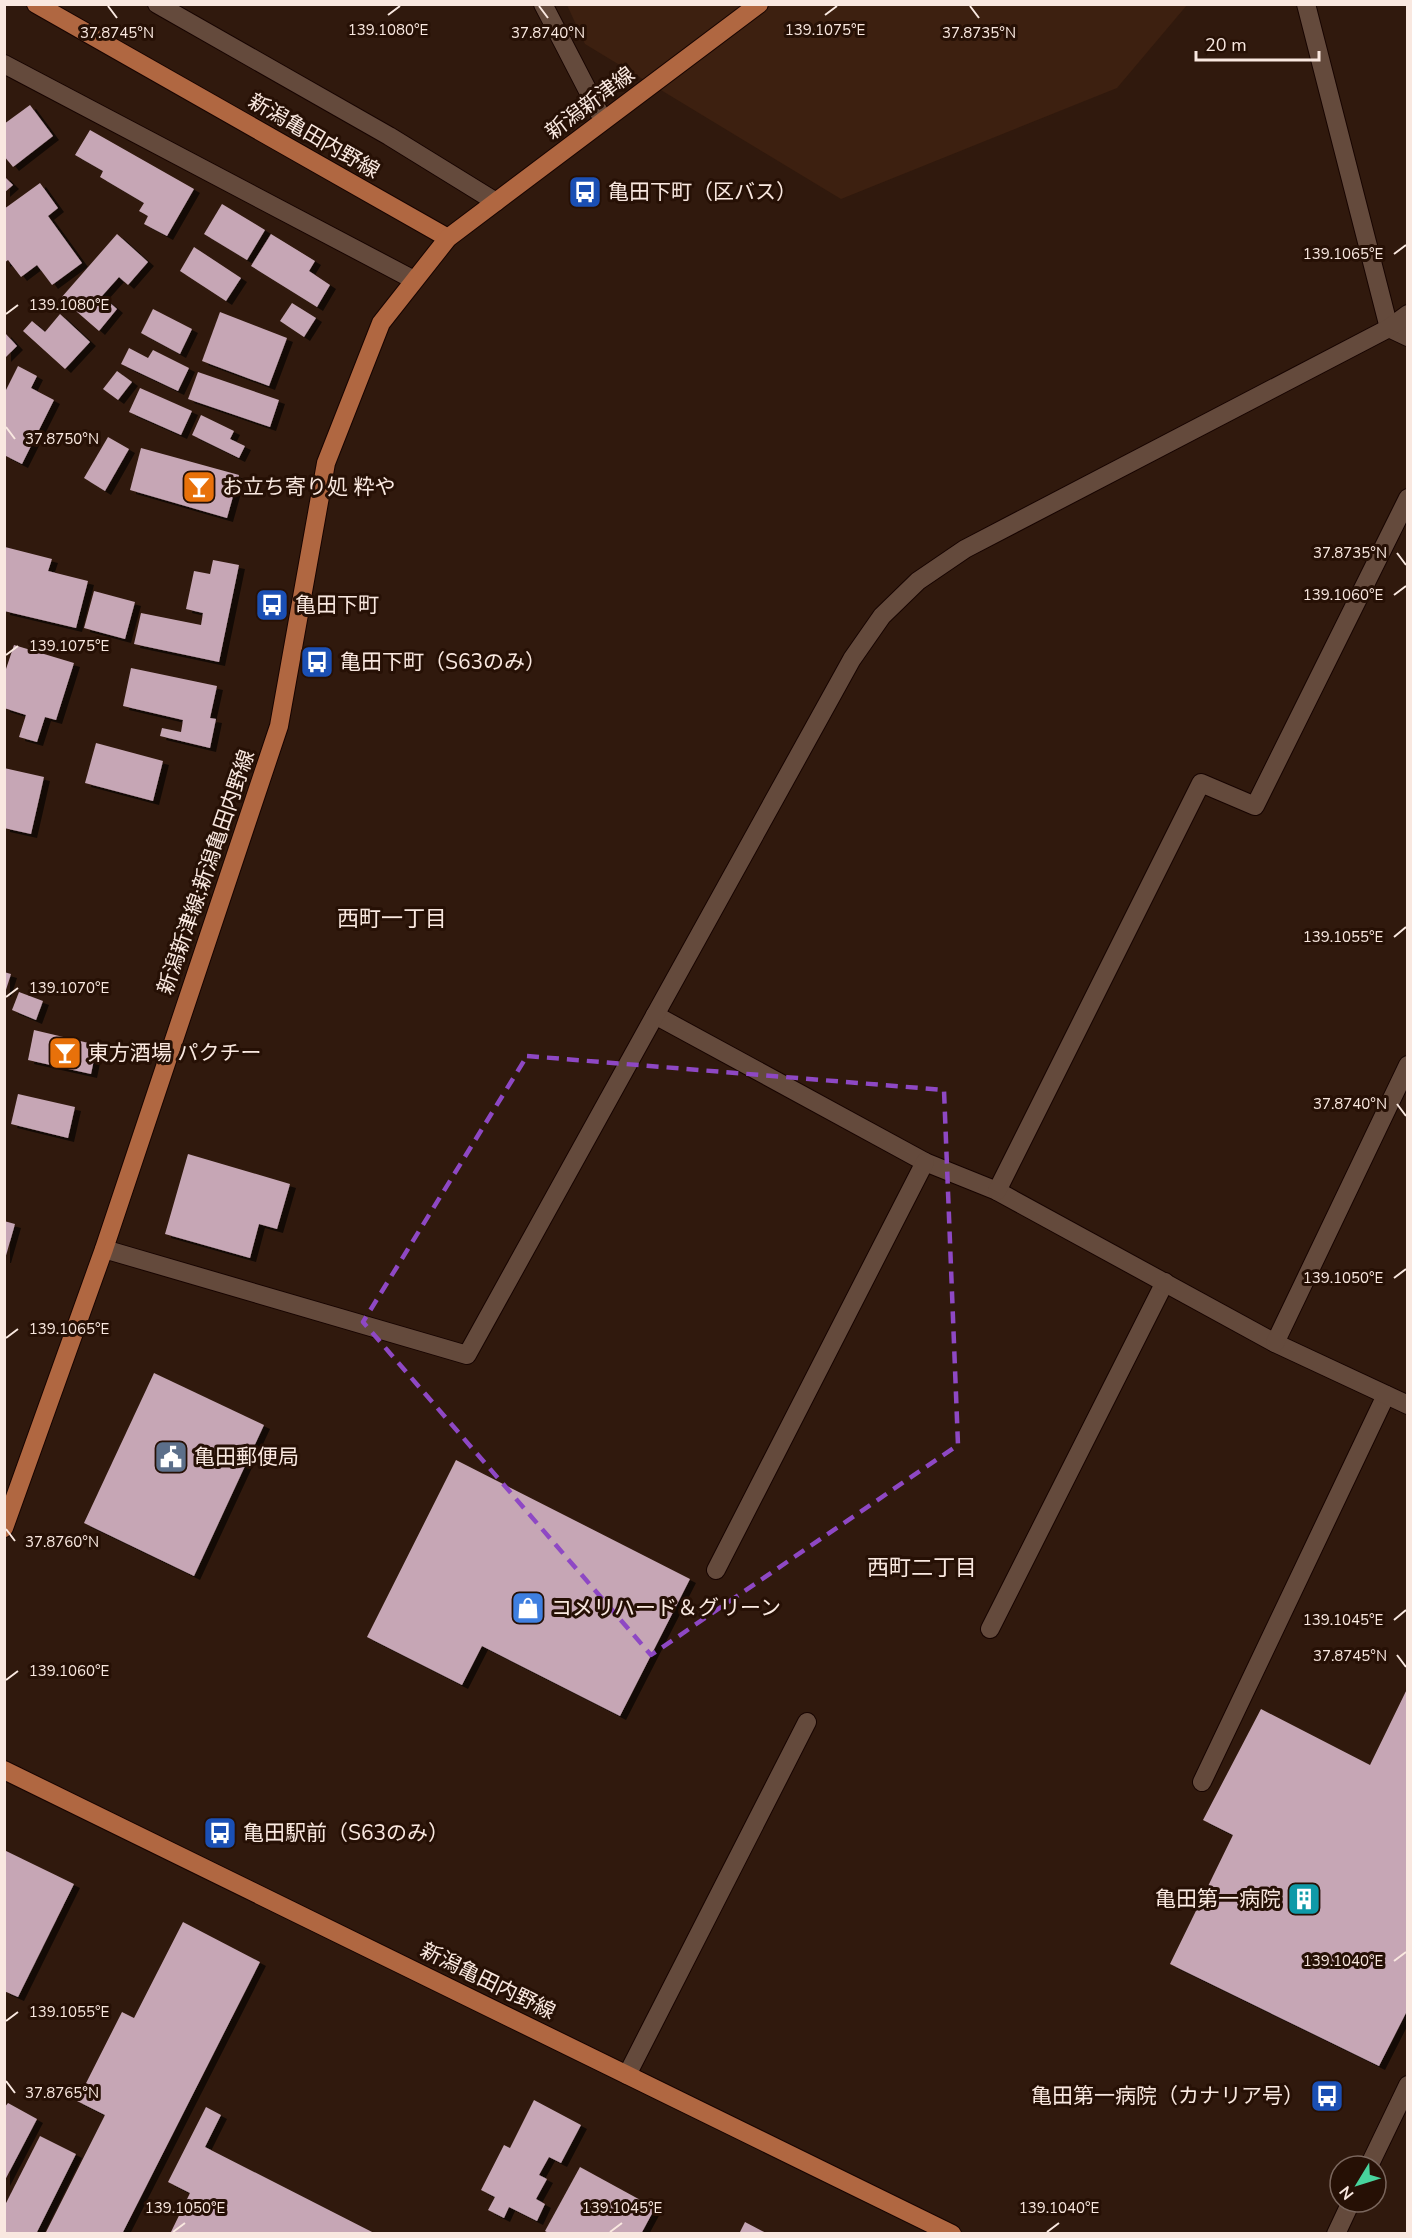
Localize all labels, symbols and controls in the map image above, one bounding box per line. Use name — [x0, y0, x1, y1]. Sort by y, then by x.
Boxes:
text: 139.1080°E — [348, 20, 428, 40]
text: 139.1075°E — [785, 20, 865, 40]
text: 37.8745°N — [80, 23, 154, 43]
text: 37.8740°N — [511, 23, 585, 43]
text: 37.8735°N — [942, 23, 1016, 43]
scale bar — [1196, 24, 1319, 62]
text: 20 m — [1205, 33, 1247, 57]
street label: 新潟新津線 — [540, 60, 640, 146]
street label: 新潟亀田内野線 — [243, 87, 385, 185]
bus stop icon: 亀田下町（区バス） — [567, 174, 603, 210]
place label: 亀田下町（区バス） — [608, 178, 797, 206]
text: 139.1065°E — [1303, 244, 1383, 264]
text: 139.1080°E — [29, 295, 109, 315]
text: 37.8750°N — [25, 429, 99, 449]
bar icon: お立ち寄り処 粋や — [181, 469, 217, 505]
place label: お立ち寄り処 粋や — [222, 473, 395, 501]
text: 37.8735°N — [1313, 543, 1387, 563]
text: 139.1060°E — [1303, 585, 1383, 605]
bus stop icon: 亀田下町 — [254, 587, 290, 623]
place label: 亀田下町 — [295, 591, 379, 619]
text: 139.1075°E — [29, 636, 109, 656]
bus stop icon: 亀田下町（S63のみ） — [299, 644, 335, 680]
place label: 亀田下町（S63のみ） — [340, 648, 546, 676]
street label: 新潟新津線;新潟亀田内野線 — [151, 746, 261, 998]
district label: 西町一丁目 — [337, 904, 447, 934]
text: 139.1055°E — [1303, 927, 1383, 947]
text: 139.1070°E — [29, 978, 109, 998]
bar icon: 東方酒場 パクチー — [47, 1035, 83, 1071]
place label: 東方酒場 パクチー — [88, 1039, 261, 1067]
text: 37.8740°N — [1313, 1094, 1387, 1114]
text: 139.1050°E — [1303, 1268, 1383, 1288]
text: 139.1065°E — [29, 1319, 109, 1339]
public building icon: 亀田郵便局 — [153, 1439, 189, 1475]
place label: 亀田郵便局 — [194, 1443, 299, 1471]
text: 37.8760°N — [25, 1532, 99, 1552]
district label: 西町二丁目 — [867, 1553, 977, 1583]
shop icon: コメリハード＆グリーン — [510, 1590, 546, 1626]
place label: コメリハード＆グリーン — [551, 1594, 781, 1622]
text: 139.1045°E — [1303, 1610, 1383, 1630]
text: 37.8745°N — [1313, 1646, 1387, 1666]
text: 139.1060°E — [29, 1661, 109, 1681]
bus stop icon: 亀田駅前（S63のみ） — [202, 1815, 238, 1851]
place label: 亀田駅前（S63のみ） — [243, 1819, 449, 1847]
building icon: 亀田第一病院 — [1286, 1881, 1322, 1917]
place label: 亀田第一病院 — [1155, 1885, 1281, 1913]
street label: 新潟亀田内野線 — [416, 1936, 560, 2026]
text: 139.1040°E — [1303, 1951, 1383, 1971]
text: 139.1055°E — [29, 2002, 109, 2022]
bus stop icon: 亀田第一病院（カナリア号） — [1309, 2078, 1345, 2114]
place label: 亀田第一病院（カナリア号） — [1031, 2082, 1304, 2110]
text: 37.8765°N — [25, 2083, 99, 2103]
north arrow — [1328, 2154, 1388, 2214]
text: N — [1335, 2181, 1359, 2204]
text: 139.1050°E — [145, 2198, 225, 2218]
text: 139.1045°E — [582, 2198, 662, 2218]
text: 139.1040°E — [1019, 2198, 1099, 2218]

